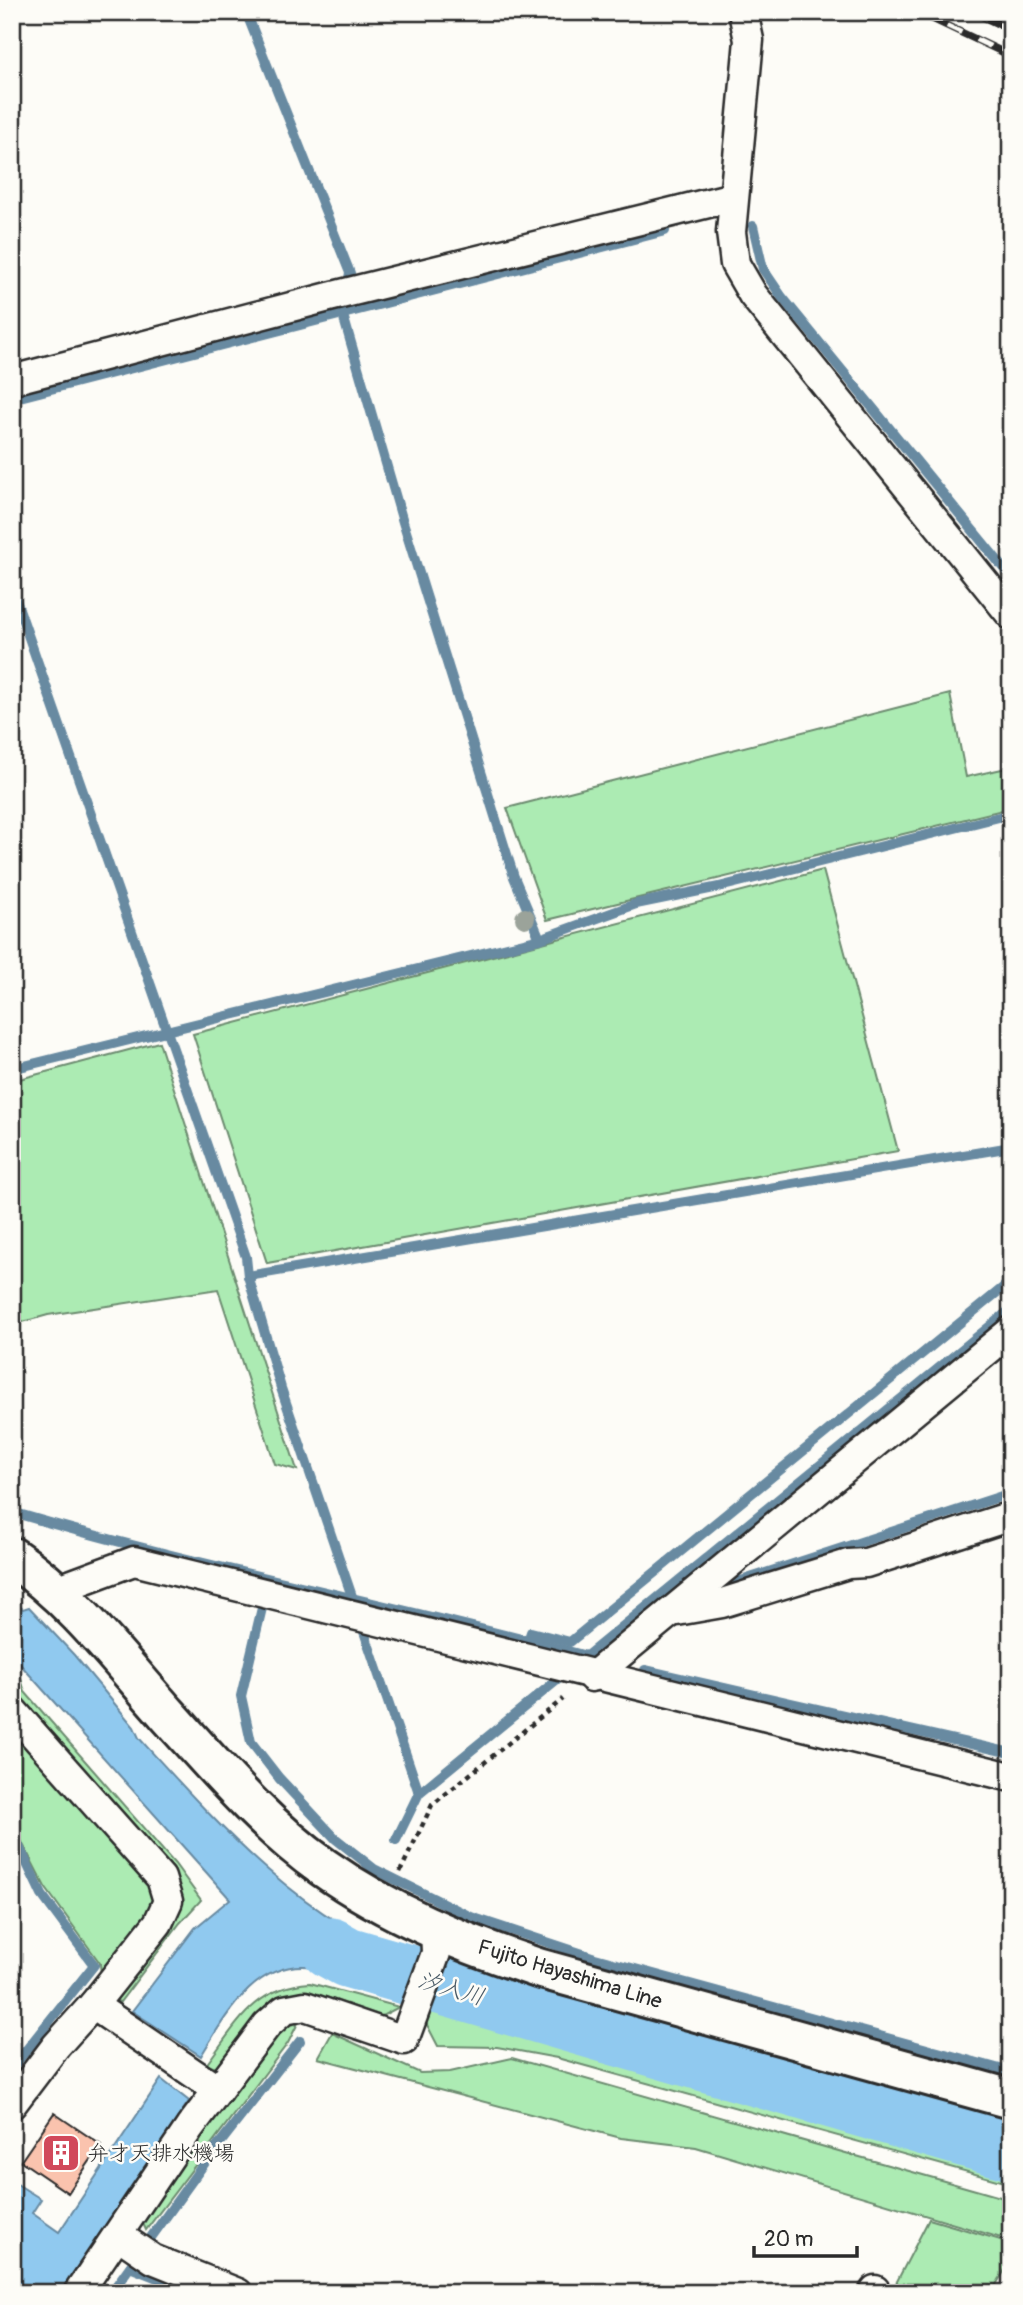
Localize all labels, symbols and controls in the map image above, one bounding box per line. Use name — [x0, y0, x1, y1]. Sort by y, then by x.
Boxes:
street label: Fujito Hayashima Line — [475, 1934, 666, 2016]
water label: 汐入川 — [414, 1965, 488, 2012]
building icon: 弁才天排水機場 — [40, 2132, 82, 2174]
place label: 弁才天排水機場 — [88, 2140, 235, 2167]
scale bar — [754, 2214, 857, 2258]
text: 20 m — [764, 2226, 813, 2253]

